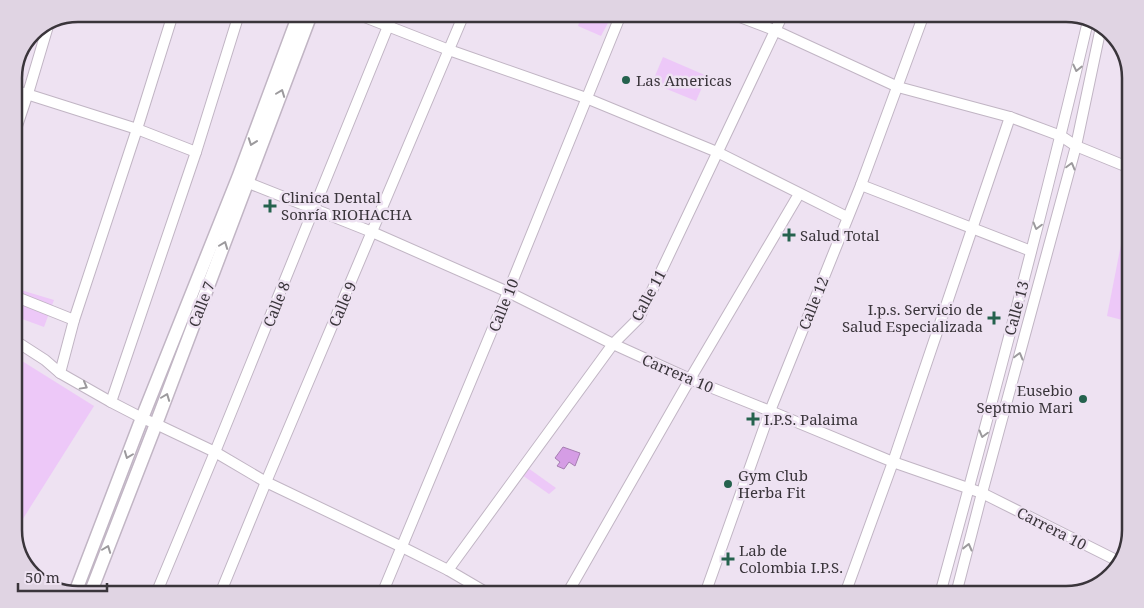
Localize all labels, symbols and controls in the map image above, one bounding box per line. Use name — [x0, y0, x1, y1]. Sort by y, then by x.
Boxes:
one-way arrow — [1072, 64, 1083, 73]
place label: Las Americas — [636, 70, 732, 90]
marker: Las Americas — [620, 74, 632, 86]
one-way arrow — [275, 90, 285, 98]
one-way arrow — [248, 137, 258, 145]
one-way arrow — [1065, 161, 1076, 170]
place label: Clinica Dental Sonría RIOHACHA — [281, 187, 412, 224]
marker: Clinica Dental Sonría RIOHACHA — [263, 199, 277, 213]
one-way arrow — [1032, 221, 1043, 230]
place label: Salud Total — [800, 225, 880, 245]
marker: Salud Total — [782, 228, 796, 242]
one-way arrow — [218, 242, 228, 250]
street label: Calle 11 — [626, 266, 670, 324]
street label: Calle 12 — [793, 273, 833, 333]
street label: Calle 10 — [483, 275, 523, 335]
street label: Calle 7 — [183, 278, 219, 330]
street label: Calle 8 — [258, 278, 294, 330]
street label: Calle 9 — [324, 278, 360, 330]
street label: Calle 13 — [999, 279, 1033, 337]
place label: I.p.s. Servicio de Salud Especializada — [842, 299, 983, 336]
marker: I.p.s. Servicio de Salud Especializada — [987, 311, 1001, 325]
street label: Carrera 10 — [639, 349, 717, 397]
one-way arrow — [1014, 353, 1024, 361]
one-way arrow — [78, 380, 87, 390]
place label: Eusebio Septmio Mari — [976, 380, 1073, 417]
one-way arrow — [160, 393, 170, 402]
marker: Eusebio Septmio Mari — [1077, 393, 1089, 405]
place label: I.P.S. Palaima — [764, 409, 858, 429]
marker: I.P.S. Palaima — [746, 412, 760, 426]
one-way arrow — [978, 429, 989, 438]
one-way arrow — [124, 451, 134, 459]
place label: Gym Club Herba Fit — [738, 465, 808, 502]
marker: Gym Club Herba Fit — [722, 478, 734, 490]
street label: Carrera 10 — [1014, 502, 1090, 554]
place label: Lab de Colombia I.P.S. — [739, 540, 843, 577]
one-way arrow — [963, 543, 973, 552]
one-way arrow — [101, 545, 111, 554]
marker: Lab de Colombia I.P.S. — [721, 552, 735, 566]
scale bar — [18, 560, 106, 592]
text: 50 m — [25, 567, 60, 587]

